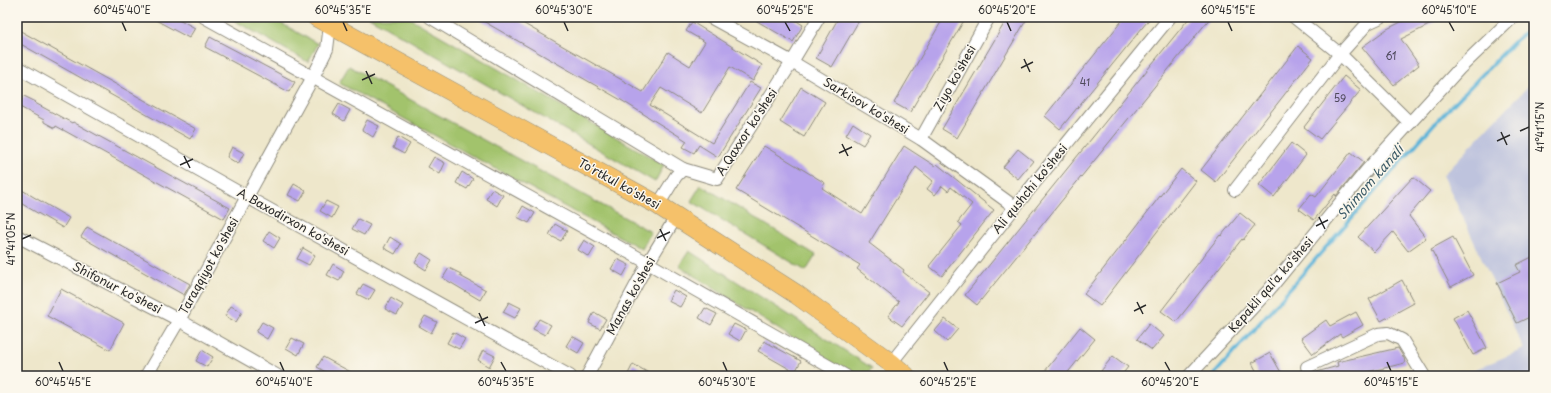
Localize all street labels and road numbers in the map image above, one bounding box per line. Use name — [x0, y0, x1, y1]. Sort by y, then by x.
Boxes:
street label: Ziyo ko'shesi — [929, 41, 980, 114]
street label: Sarkisov ko'shesi — [820, 72, 913, 138]
street label: A.Qaxxor ko'shesi — [711, 84, 781, 179]
street label: Ali qushchi ko'shesi — [987, 140, 1071, 237]
street label: To'rtkul ko'shesi — [575, 153, 664, 213]
street label: A.Baxodirxon ko'shesi — [234, 183, 353, 259]
street label: Taraqqiyot ko'shesi — [174, 214, 242, 317]
street label: Kepakli qal'a ko'shesi — [1224, 233, 1317, 336]
street label: Manas ko'shesi — [601, 253, 659, 338]
street label: Shifonur ko'shesi — [70, 257, 165, 317]

